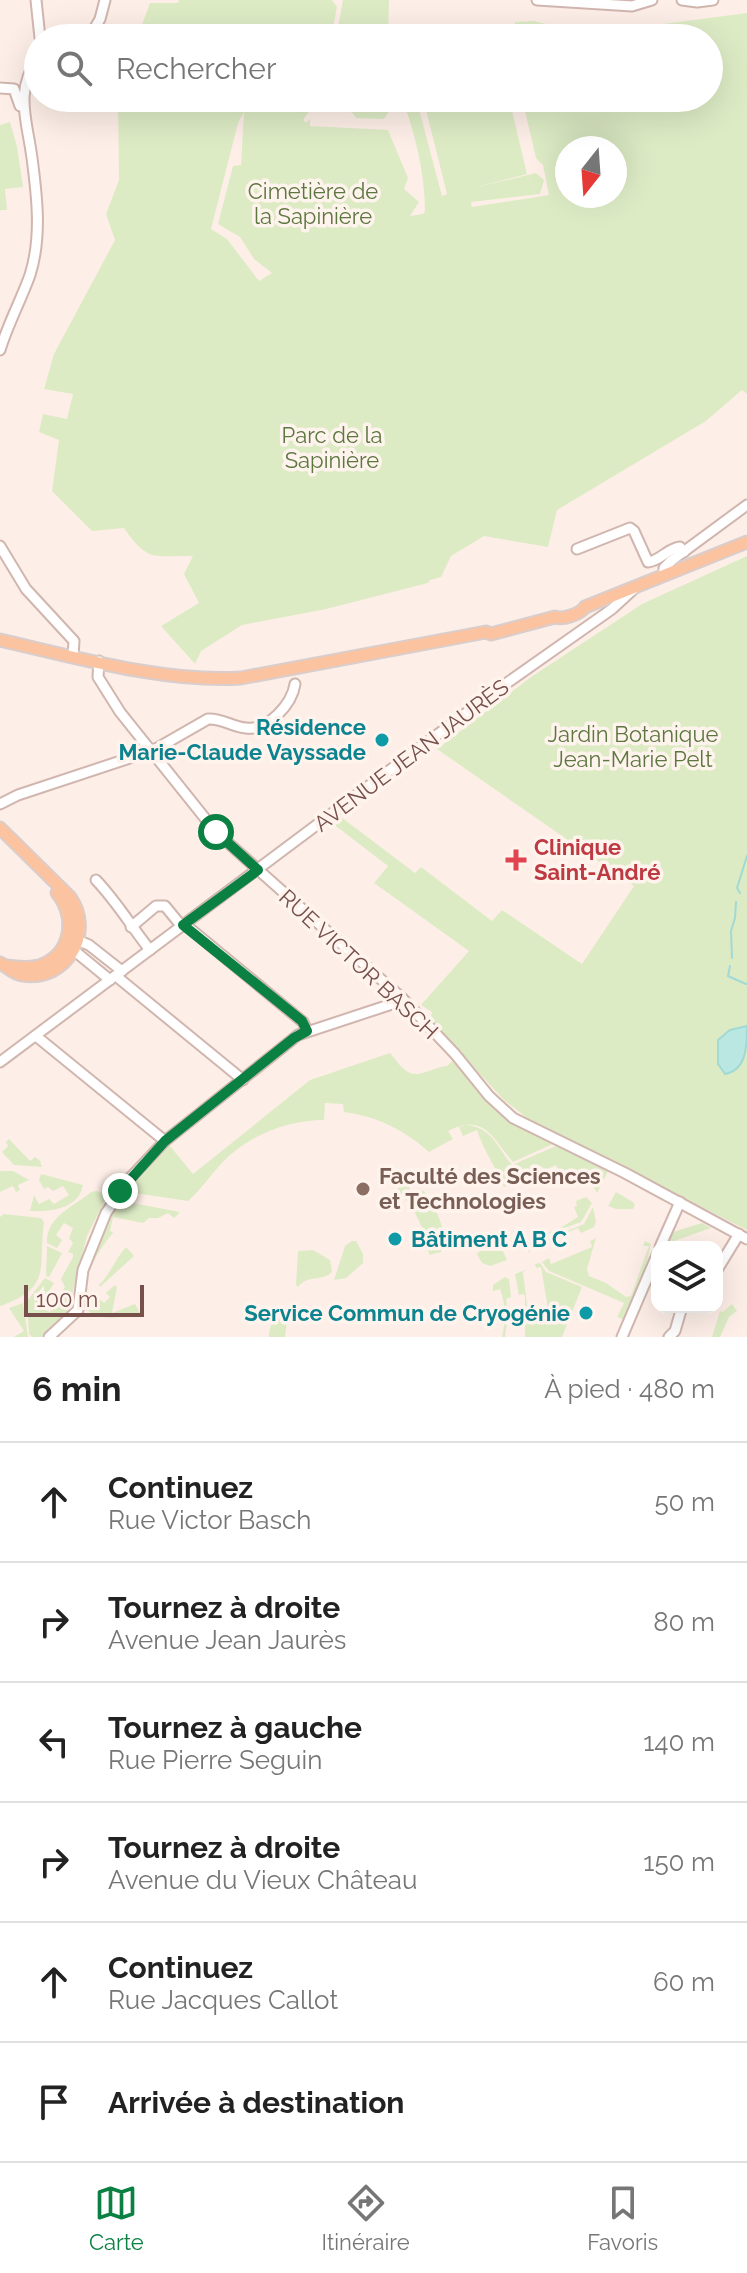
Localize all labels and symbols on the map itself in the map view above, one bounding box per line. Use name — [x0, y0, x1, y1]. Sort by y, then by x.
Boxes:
north arrow — [555, 136, 627, 208]
park label: Cimetière de la Sapinière — [248, 178, 378, 229]
park label: Parc de la Sapinière — [282, 422, 382, 473]
street label: AVENUE JEAN JAURÈS — [309, 673, 513, 837]
place label: Résidence Marie-Claude Vayssade — [118, 714, 366, 765]
park label: Jardin Botanique Jean-Marie Pelt — [548, 721, 718, 772]
marker: Résidence Marie-Claude Vayssade — [373, 731, 391, 749]
route start — [198, 814, 234, 850]
place label: Clinique Saint-André — [534, 834, 660, 885]
marker: Clinique Saint-André — [505, 849, 527, 871]
street label: RUE VICTOR BASCH — [274, 884, 444, 1044]
place label: Faculté des Sciences et Technologies — [379, 1163, 601, 1214]
route end — [102, 1173, 138, 1209]
marker: Faculté des Sciences et Technologies — [354, 1180, 372, 1198]
place label: Bâtiment A B C — [411, 1226, 567, 1252]
marker: Bâtiment A B C — [386, 1230, 404, 1248]
scale bar — [24, 1281, 144, 1317]
place label: Service Commun de Cryogénie — [244, 1300, 570, 1326]
marker: Service Commun de Cryogénie — [577, 1304, 595, 1322]

